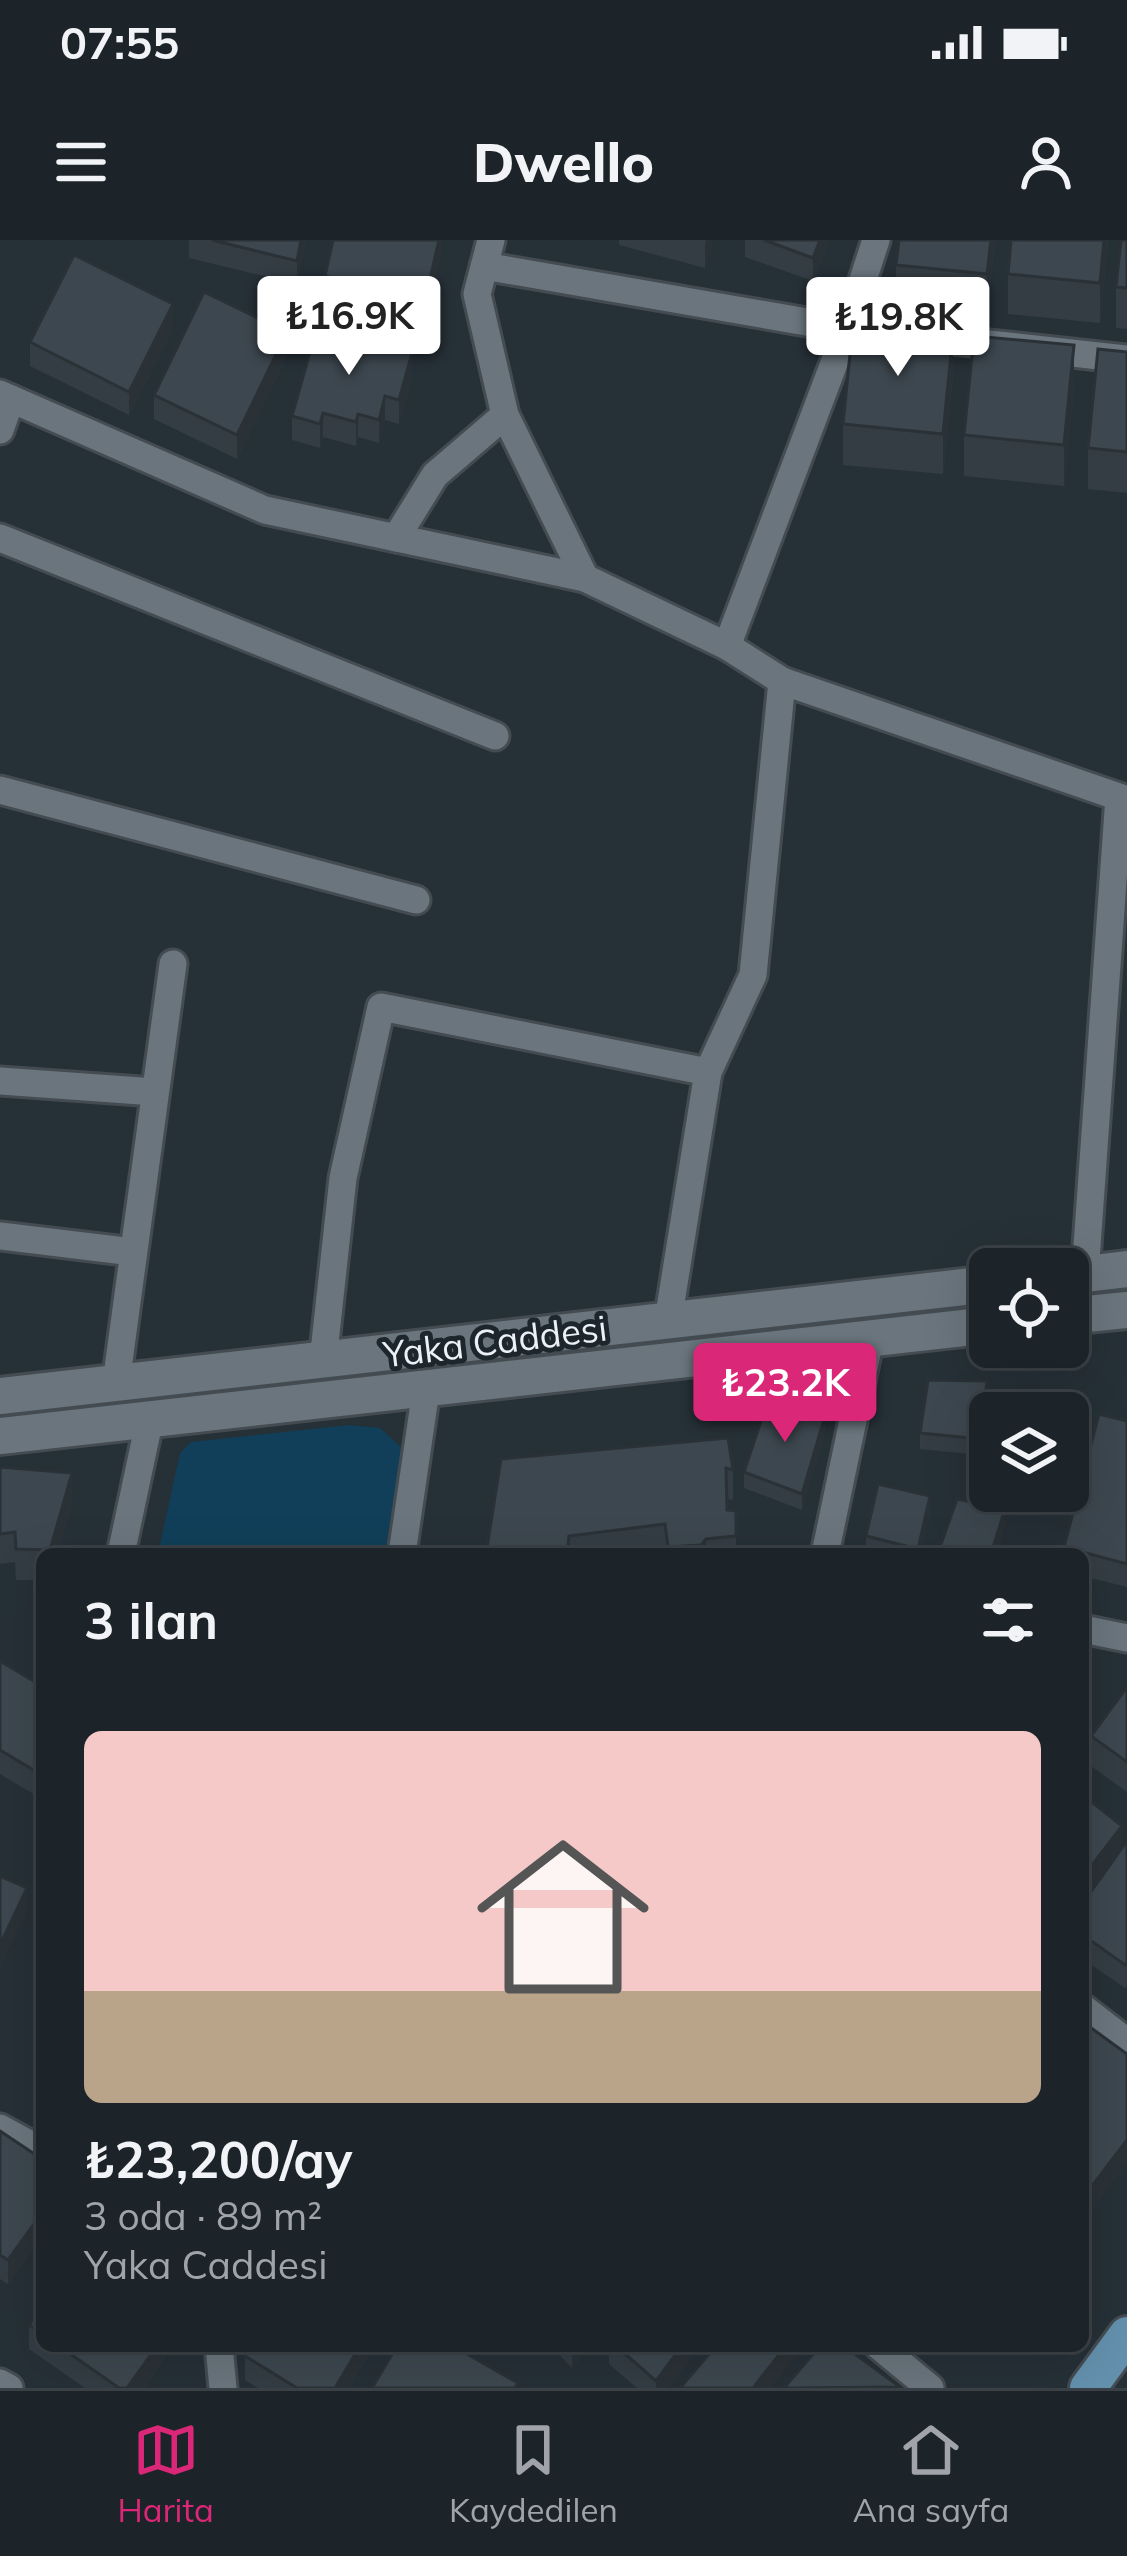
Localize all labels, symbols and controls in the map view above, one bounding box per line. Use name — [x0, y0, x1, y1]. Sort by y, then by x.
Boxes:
text: 07:55 — [60, 14, 179, 70]
text: Dwello — [473, 128, 654, 196]
icon: menu — [48, 129, 114, 195]
icon: person — [1013, 129, 1079, 195]
pin: ₺16.9K — [251, 276, 447, 378]
pin: ₺19.8K — [800, 277, 996, 379]
text: ₺16.9K — [284, 290, 414, 339]
text: ₺19.8K — [833, 291, 963, 340]
map controls — [969, 1248, 1089, 1512]
button: locate — [969, 1248, 1089, 1368]
street label: Yaka Caddesi — [380, 1304, 609, 1377]
pin: ₺23.2K — [687, 1343, 883, 1445]
text: ₺23.2K — [720, 1357, 850, 1406]
button: layers — [969, 1392, 1089, 1512]
icon: filters — [975, 1587, 1041, 1653]
text: 3 ilan — [84, 1588, 218, 1652]
icon: home — [455, 1809, 671, 2025]
text: ₺23,200/ay — [84, 2127, 352, 2191]
text: 3 oda · 89 m² — [84, 2191, 322, 2240]
text: Yaka Caddesi — [84, 2240, 328, 2289]
tab: Harita — [118, 2417, 214, 2530]
tab: Kaydedilen — [449, 2417, 618, 2530]
tab: Ana sayfa — [853, 2417, 1009, 2530]

